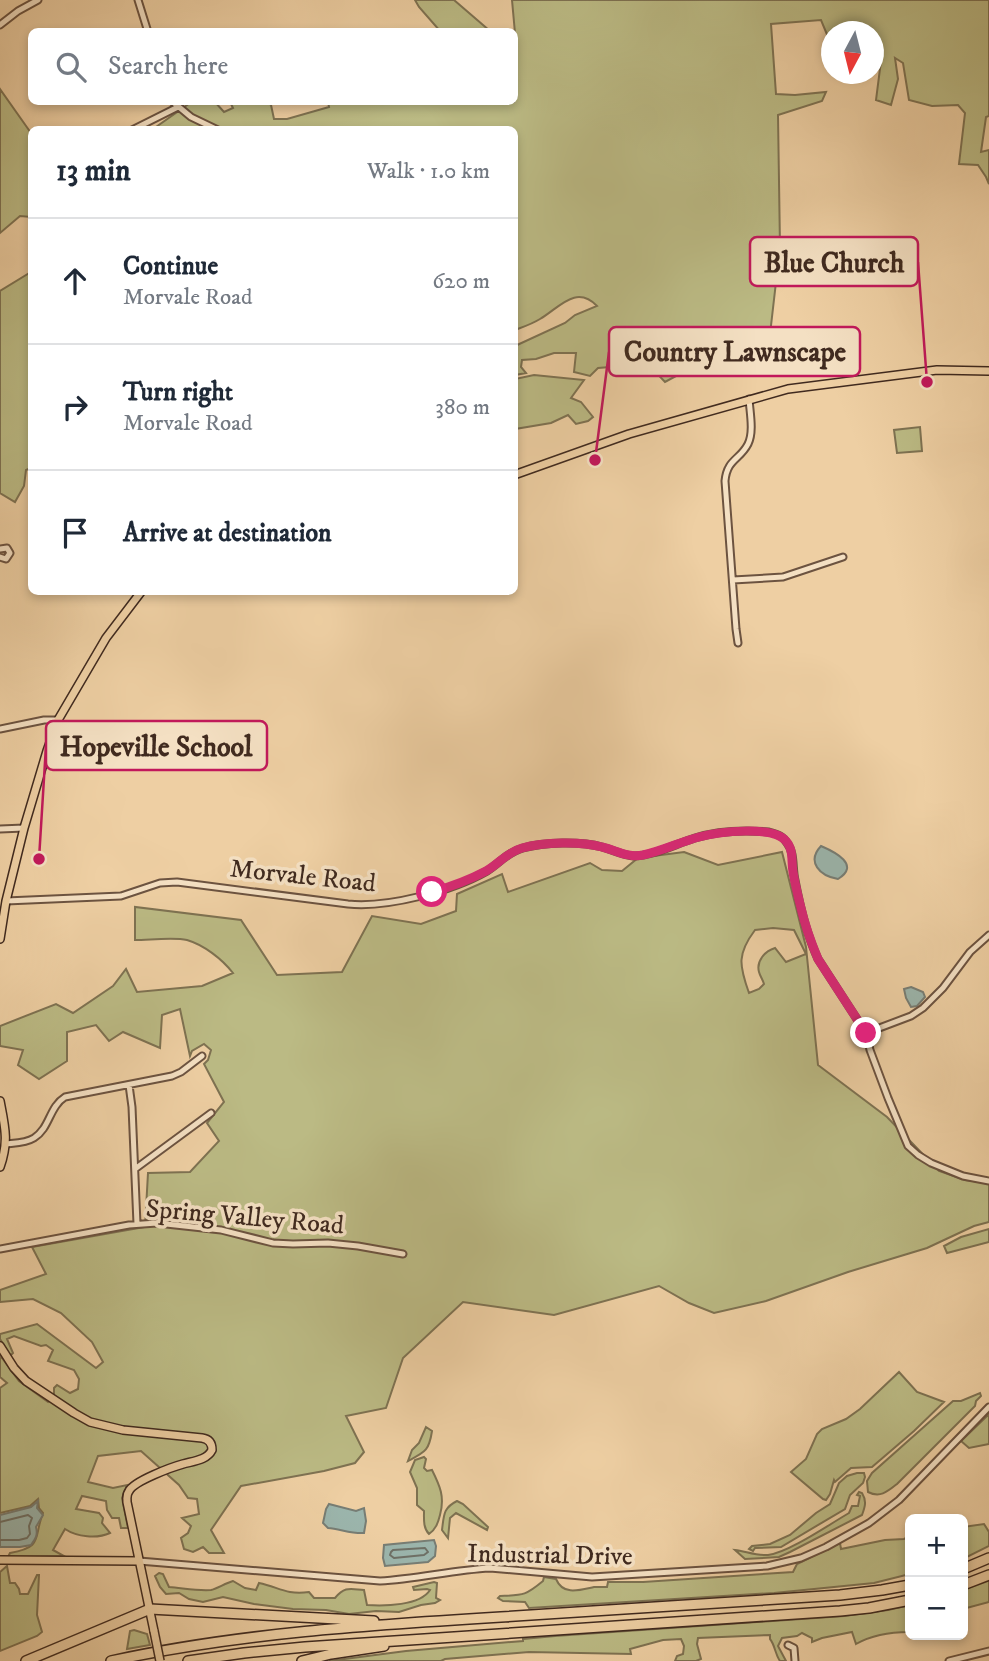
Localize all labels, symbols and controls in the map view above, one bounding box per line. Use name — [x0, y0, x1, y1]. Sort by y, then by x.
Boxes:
north arrow — [821, 21, 884, 84]
search box — [28, 28, 518, 105]
icon: search — [52, 48, 90, 86]
text: Search here — [108, 50, 228, 83]
text: 13 min — [56, 153, 131, 190]
text: Walk · 1.0 km — [367, 157, 490, 186]
callout: Blue Church — [750, 237, 918, 286]
text: Blue Church — [764, 246, 905, 281]
text: Continue — [123, 250, 218, 283]
icon: ahead — [56, 262, 94, 300]
text: 620 m — [432, 267, 490, 296]
text: Morvale Road — [123, 283, 252, 312]
callout: Country Lawnscape — [609, 327, 860, 376]
text: Country Lawnscape — [624, 335, 847, 370]
text: Turn right — [123, 376, 233, 409]
icon: right — [56, 388, 94, 426]
text: 380 m — [435, 393, 490, 422]
text: Morvale Road — [123, 409, 252, 438]
icon: arrive — [56, 514, 94, 552]
text: Arrive at destination — [123, 517, 332, 550]
callout: Hopeville School — [46, 721, 267, 770]
text: Hopeville School — [59, 730, 253, 765]
street label: Morvale Road — [228, 852, 377, 901]
route start — [416, 876, 447, 907]
route end — [850, 1017, 881, 1048]
street label: Spring Valley Road — [144, 1192, 345, 1243]
map controls — [905, 1514, 968, 1640]
button: + — [905, 1514, 968, 1577]
street label: Industrial Drive — [467, 1538, 633, 1573]
button: − — [905, 1577, 968, 1640]

